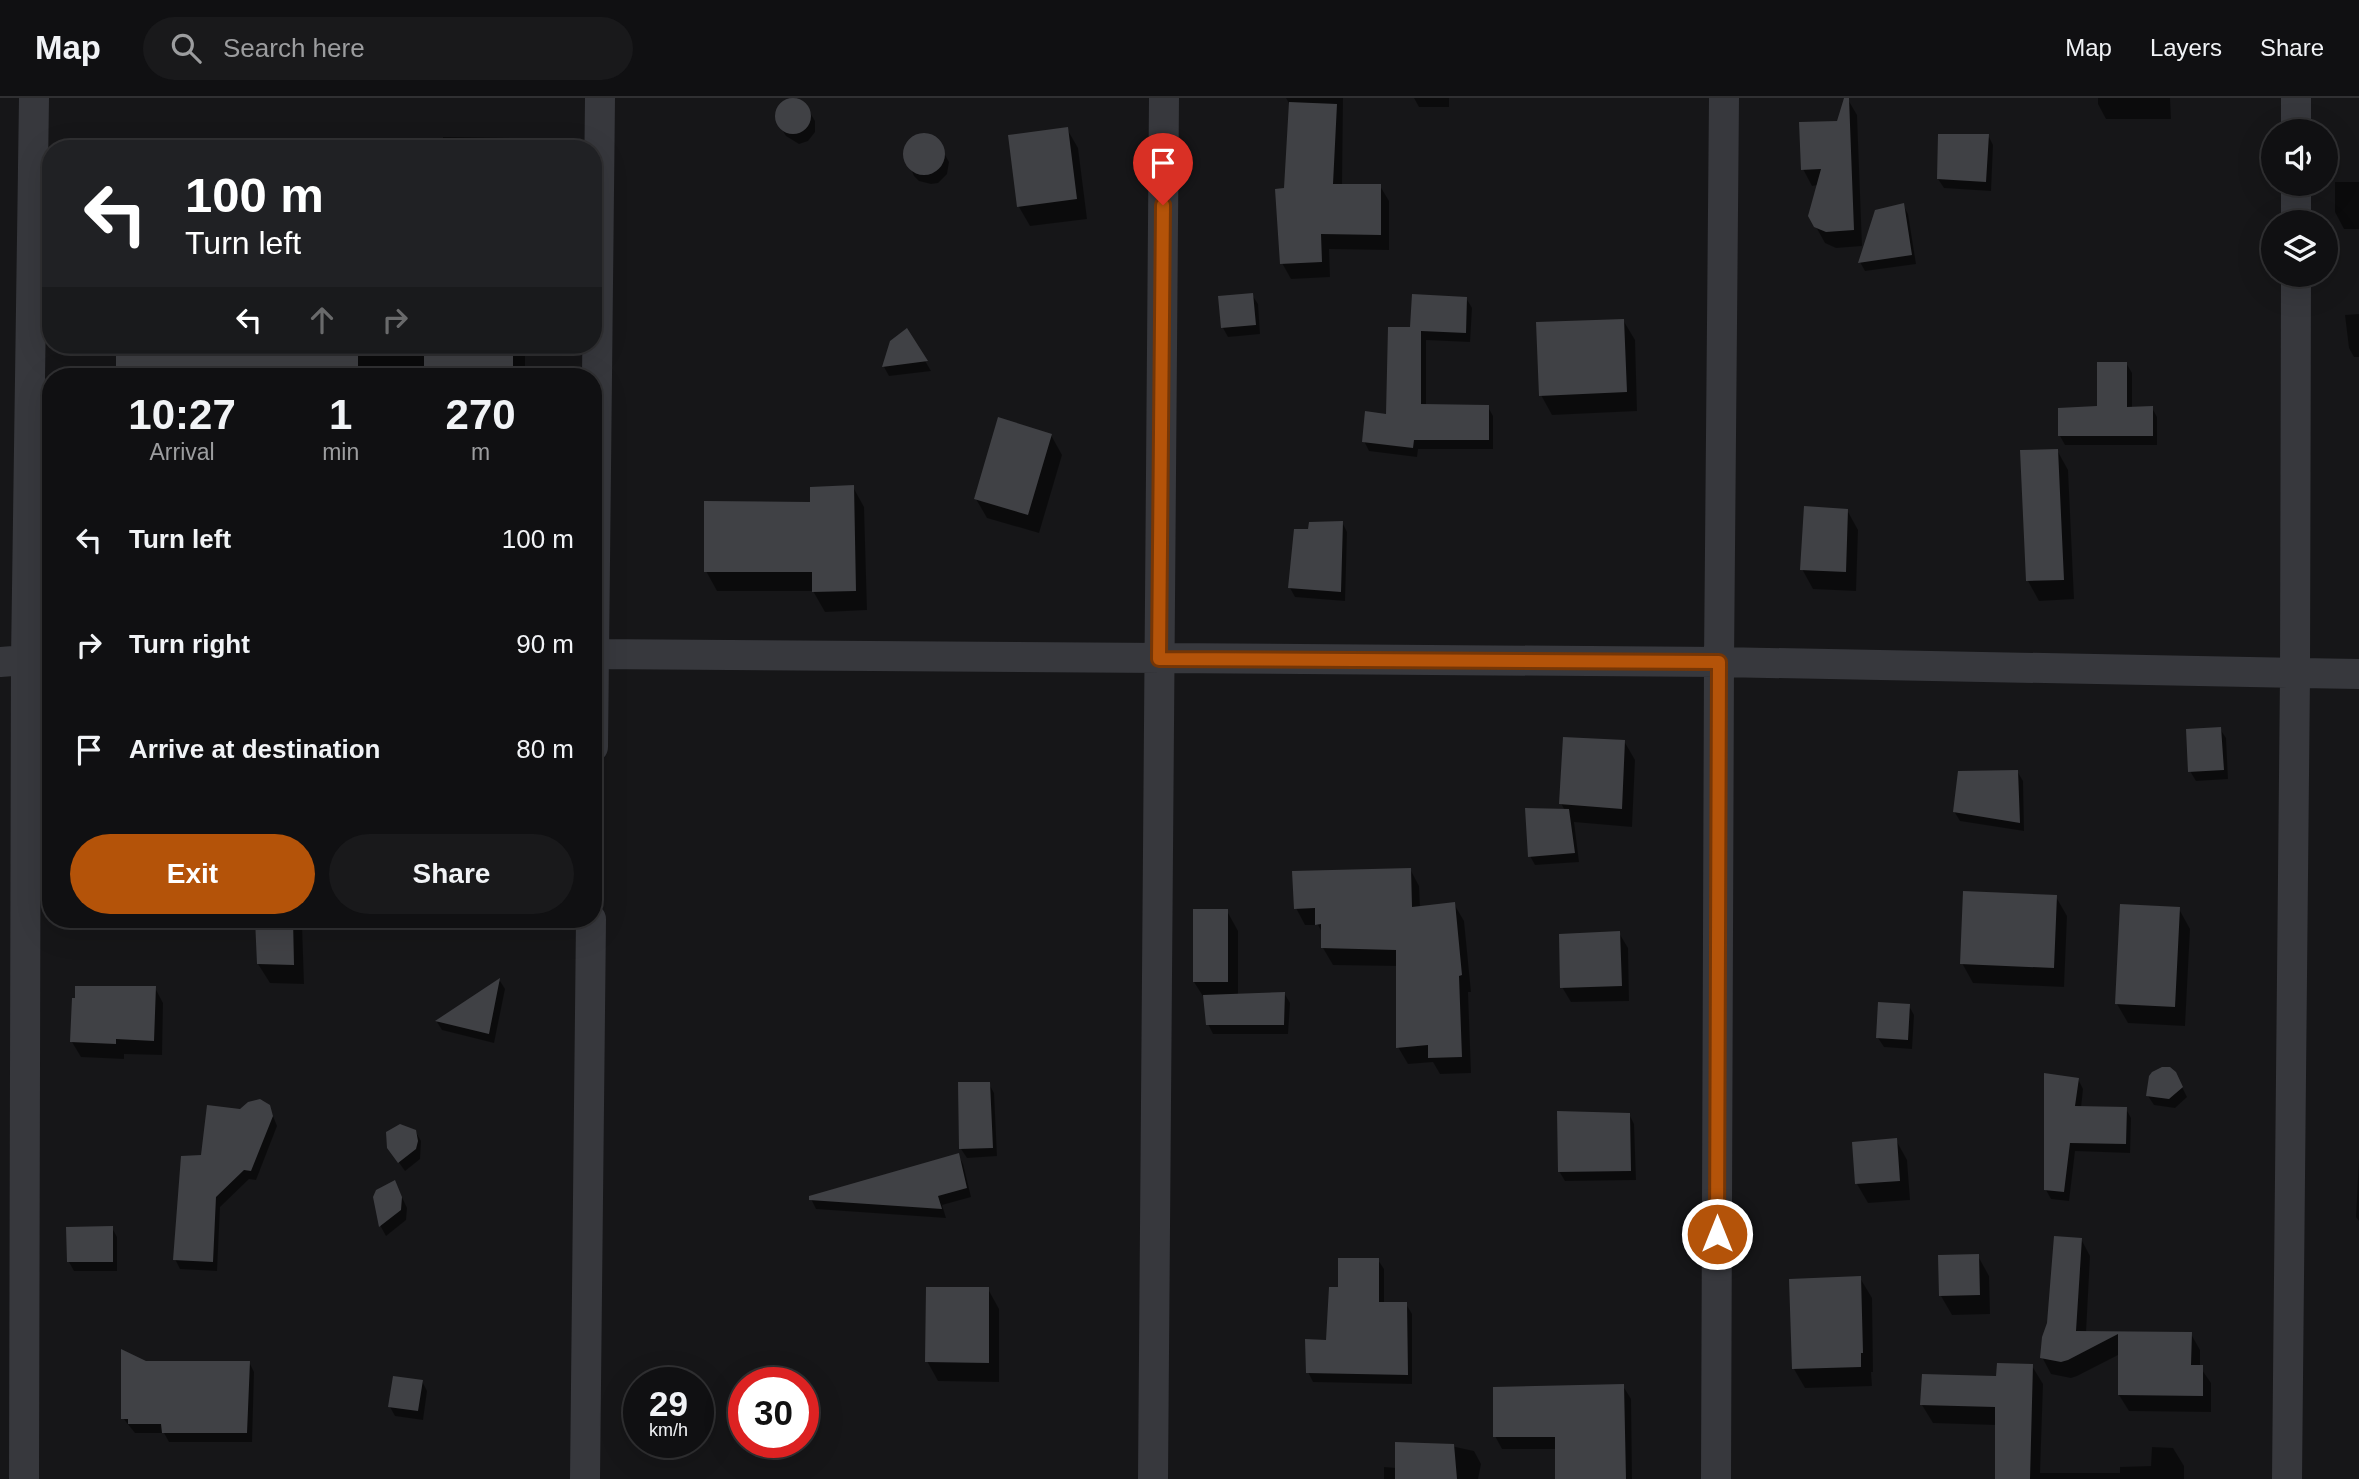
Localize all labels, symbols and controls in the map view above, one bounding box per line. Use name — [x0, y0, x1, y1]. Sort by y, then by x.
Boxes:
search box — [143, 17, 633, 80]
text: Map — [35, 29, 101, 66]
icon: search — [167, 29, 205, 67]
text: Search here — [223, 33, 365, 63]
text: Map — [2065, 34, 2112, 61]
text: Layers — [2150, 34, 2222, 61]
text: Share — [2260, 34, 2324, 61]
map controls — [2261, 119, 2338, 287]
button: sound — [2261, 119, 2338, 196]
pin — [1133, 133, 1193, 205]
icon: arrive — [1144, 144, 1182, 182]
icon: left — [70, 168, 161, 259]
text: 100 m — [185, 168, 324, 222]
button: layers — [2261, 210, 2338, 287]
text: Turn left — [185, 225, 301, 261]
icon: left — [230, 301, 268, 339]
icon: ahead — [303, 301, 341, 339]
icon: right — [376, 301, 414, 339]
text: 10:27 — [128, 391, 236, 438]
text: 1 — [329, 391, 352, 438]
text: 270 — [446, 391, 516, 438]
text: Arrival — [149, 439, 215, 465]
text: min — [322, 439, 359, 465]
text: m — [471, 439, 490, 465]
icon: left — [70, 521, 108, 559]
text: Turn left — [129, 524, 231, 554]
text: 100 m — [502, 524, 574, 554]
icon: right — [70, 626, 108, 664]
text: Turn right — [129, 629, 250, 659]
text: 90 m — [516, 629, 574, 659]
icon: arrive — [70, 731, 108, 769]
text: Arrive at destination — [129, 734, 380, 764]
text: 80 m — [516, 734, 574, 764]
button: Exit — [70, 834, 315, 914]
button: Share — [329, 834, 574, 914]
position arrow — [1680, 1197, 1754, 1271]
speed limit sign: 30 — [728, 1367, 819, 1458]
text: 29 — [649, 1384, 688, 1423]
text: km/h — [649, 1420, 688, 1440]

